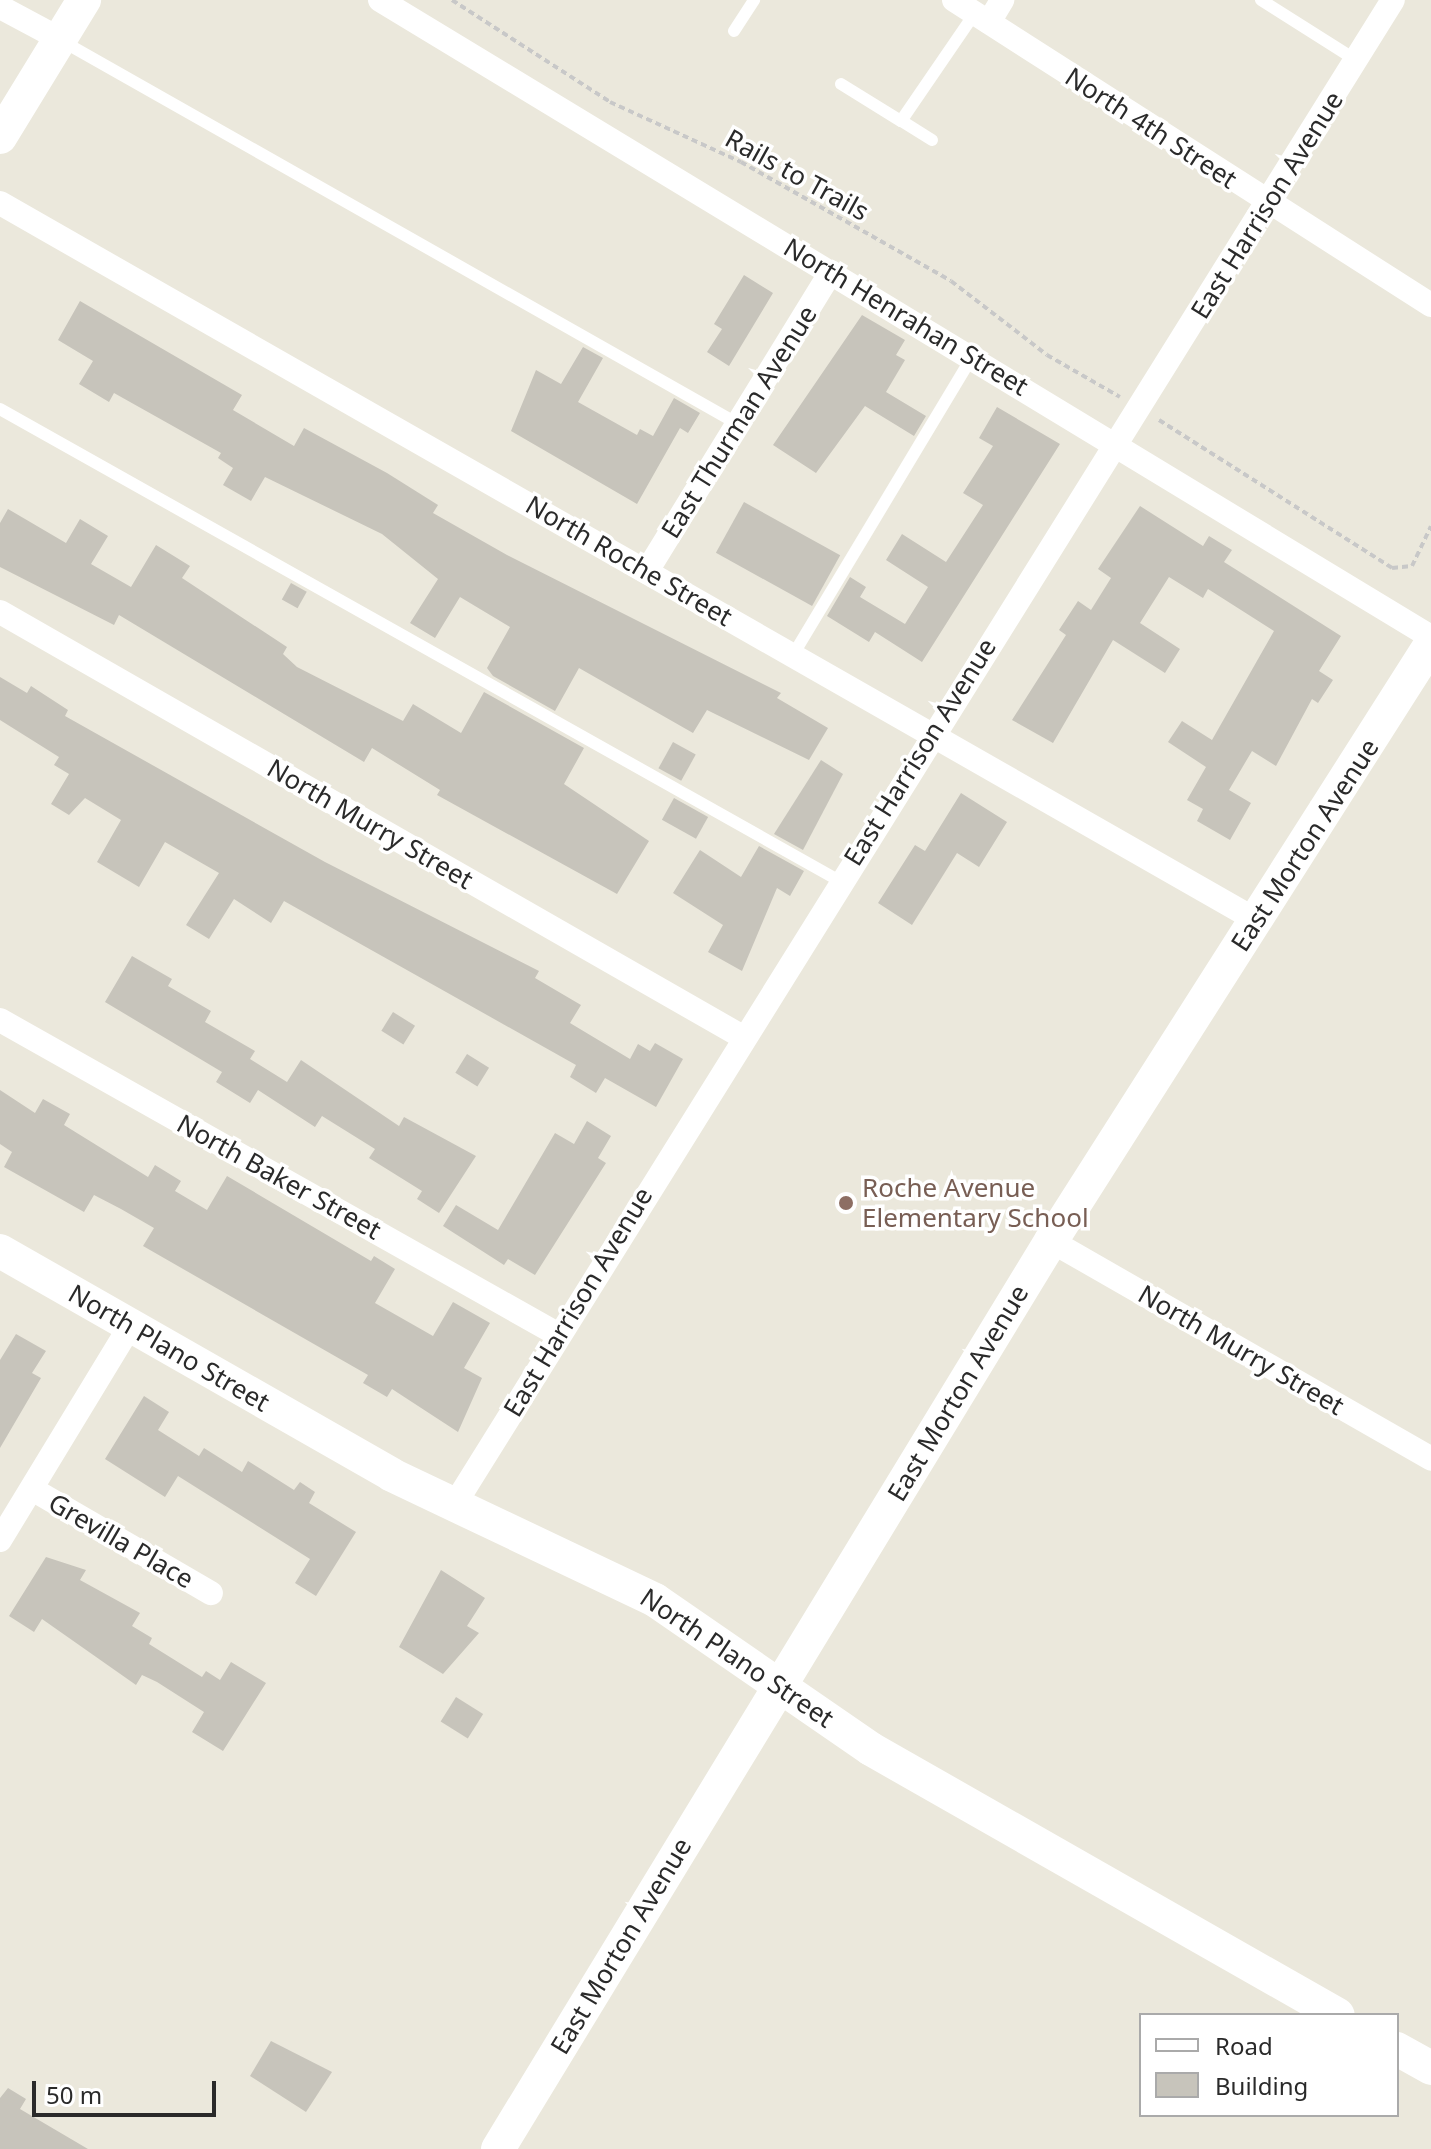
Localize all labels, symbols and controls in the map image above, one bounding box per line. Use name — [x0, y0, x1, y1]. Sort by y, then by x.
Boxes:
street label: North 4th Street — [1059, 61, 1243, 195]
street label: East Harrison Avenue — [1184, 86, 1350, 324]
street label: Rails to Trails — [720, 123, 874, 227]
street label: North Henrahan Street — [778, 232, 1034, 402]
street label: East Thurman Avenue — [655, 300, 823, 544]
street label: North Roche Street — [520, 489, 738, 633]
street label: East Harrison Avenue — [837, 633, 1003, 871]
street label: East Morton Avenue — [1225, 733, 1385, 957]
street label: North Murry Street — [262, 752, 478, 896]
street label: North Baker Street — [171, 1108, 387, 1246]
place label: Roche Avenue Elementary School — [862, 1172, 1089, 1234]
street label: East Harrison Avenue — [497, 1182, 659, 1422]
marker: Roche Avenue Elementary School — [837, 1194, 855, 1212]
street label: North Plano Street — [63, 1278, 275, 1418]
street label: North Murry Street — [1133, 1278, 1349, 1422]
street label: East Morton Avenue — [881, 1279, 1035, 1507]
street label: Grevilla Place — [43, 1487, 199, 1595]
street label: North Plano Street — [634, 1582, 840, 1734]
street label: East Morton Avenue — [544, 1832, 698, 2060]
legend — [1139, 2013, 1399, 2117]
text: Road — [1215, 2029, 1273, 2062]
scale bar — [36, 2065, 220, 2115]
text: Building — [1215, 2069, 1308, 2102]
text: 50 m — [46, 2078, 102, 2111]

